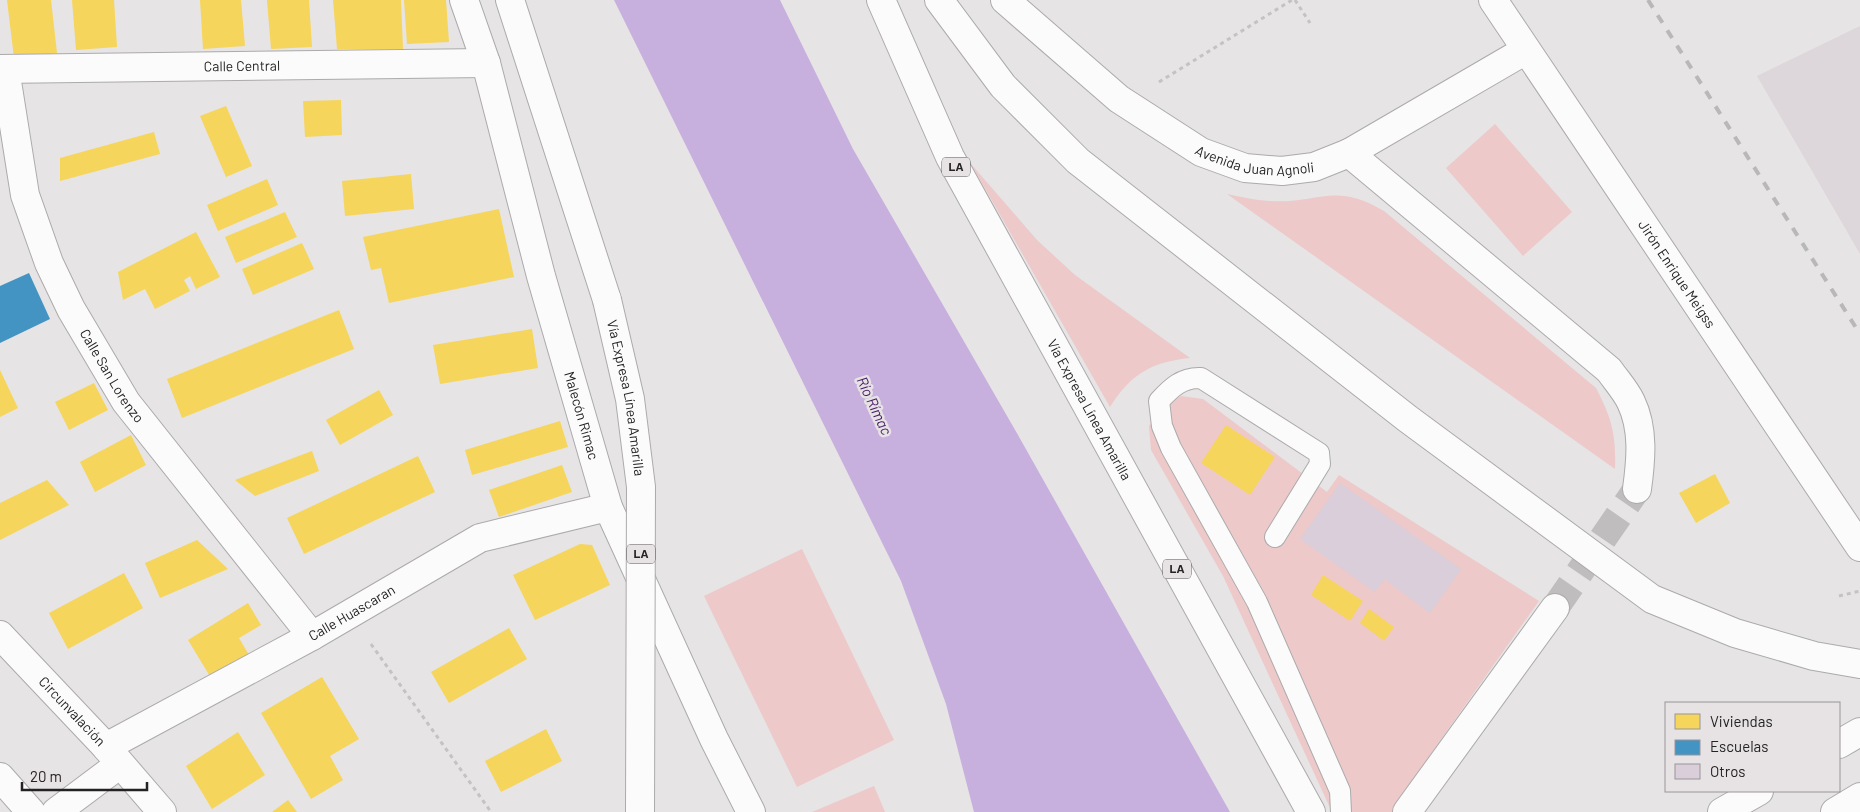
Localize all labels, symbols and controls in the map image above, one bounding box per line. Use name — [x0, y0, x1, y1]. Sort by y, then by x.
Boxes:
street label: Calle Central — [204, 57, 280, 74]
street label: Avenida Juan Agnoli — [1192, 142, 1315, 179]
road number: LA — [942, 158, 970, 176]
street label: Jirón Enrique Meigss — [1635, 216, 1720, 331]
street label: Vía Expresa Línea Amarilla — [604, 318, 649, 477]
street label: Calle San Lorenzo — [77, 326, 148, 426]
street label: Vía Expresa Línea Amarilla — [1044, 336, 1135, 483]
street label: Malecón Rimac — [561, 369, 603, 462]
water label: Río Rímac — [854, 374, 896, 438]
road number: LA — [627, 544, 655, 564]
road number: LA — [1163, 560, 1191, 578]
street label: Calle Huascaran — [305, 581, 398, 644]
street label: Circunvalación — [36, 673, 109, 749]
legend — [1665, 702, 1840, 792]
text: Viviendas — [1710, 712, 1773, 730]
text: Escuelas — [1710, 737, 1768, 755]
scale bar — [22, 760, 148, 792]
text: Otros — [1710, 762, 1746, 780]
text: 20 m — [30, 767, 62, 785]

